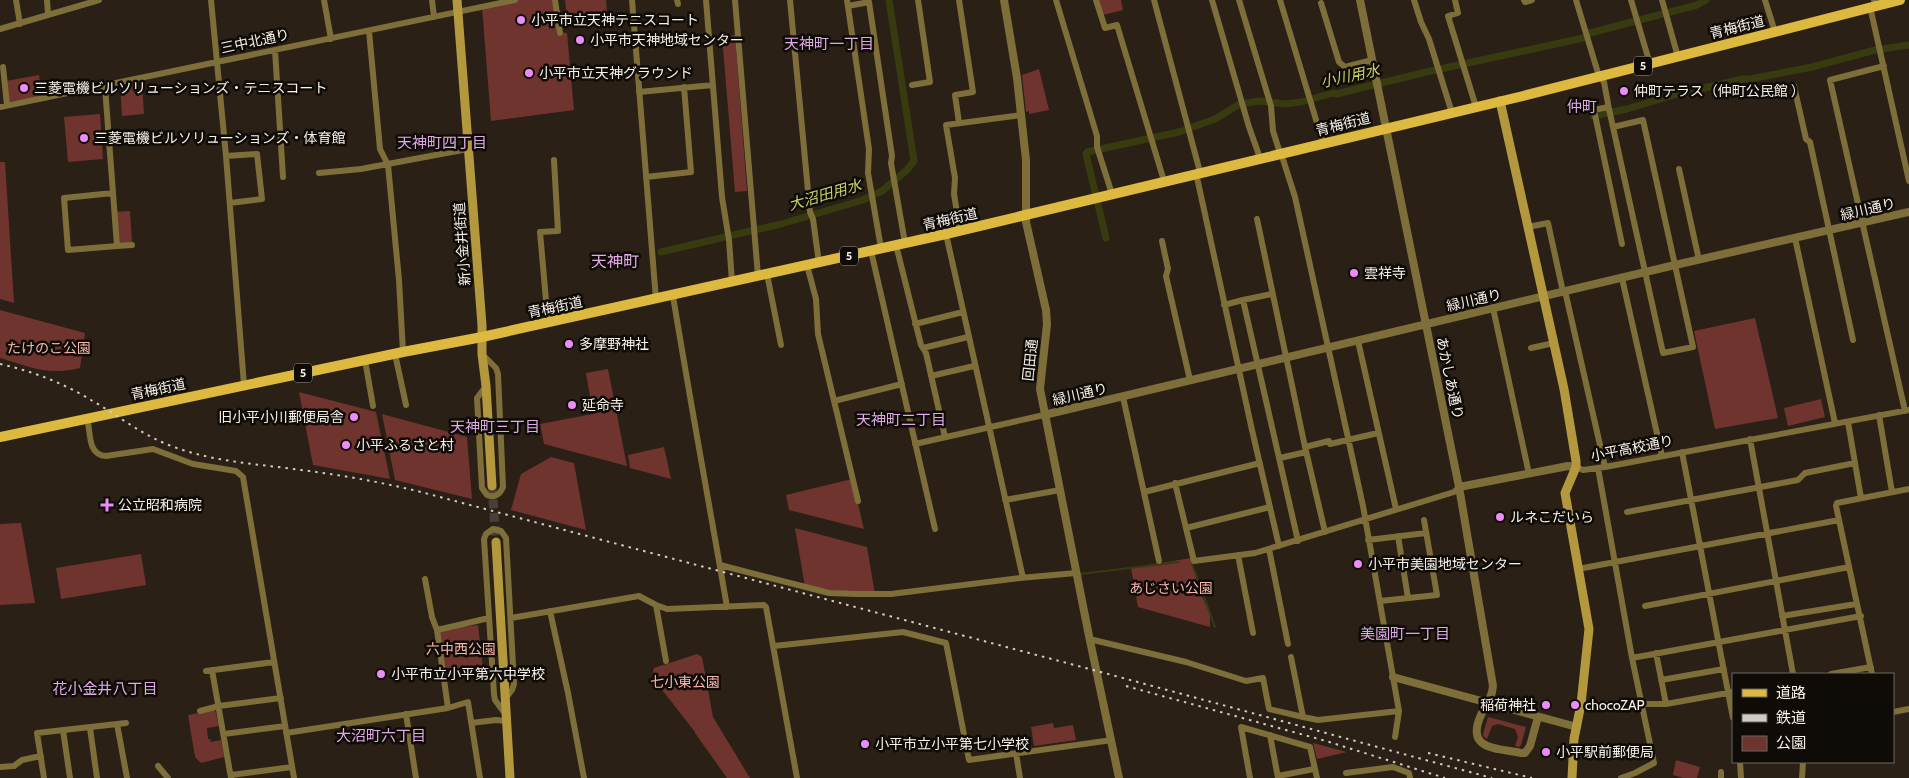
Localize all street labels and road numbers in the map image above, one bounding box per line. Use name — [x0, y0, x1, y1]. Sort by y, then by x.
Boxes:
street label: 青梅街道 — [1708, 11, 1766, 43]
street label: 三中北通り — [219, 25, 291, 57]
road number: 5 — [1634, 56, 1652, 76]
street label: 青梅街道 — [1314, 108, 1372, 140]
street label: 緑川通り — [1839, 194, 1897, 224]
street label: 新小金井街道 — [450, 201, 474, 287]
street label: 青梅街道 — [921, 204, 979, 234]
road number: 5 — [840, 247, 858, 266]
street label: 緑川通り — [1445, 285, 1503, 315]
street label: 青梅街道 — [526, 292, 584, 322]
street label: あかしあ通り — [1432, 335, 1468, 421]
street label: 回田通 — [1019, 338, 1041, 382]
road number: 5 — [294, 363, 312, 382]
street label: 青梅街道 — [129, 374, 187, 404]
street label: 緑川通り — [1051, 379, 1109, 409]
street label: 小平高校通り — [1589, 431, 1675, 465]

